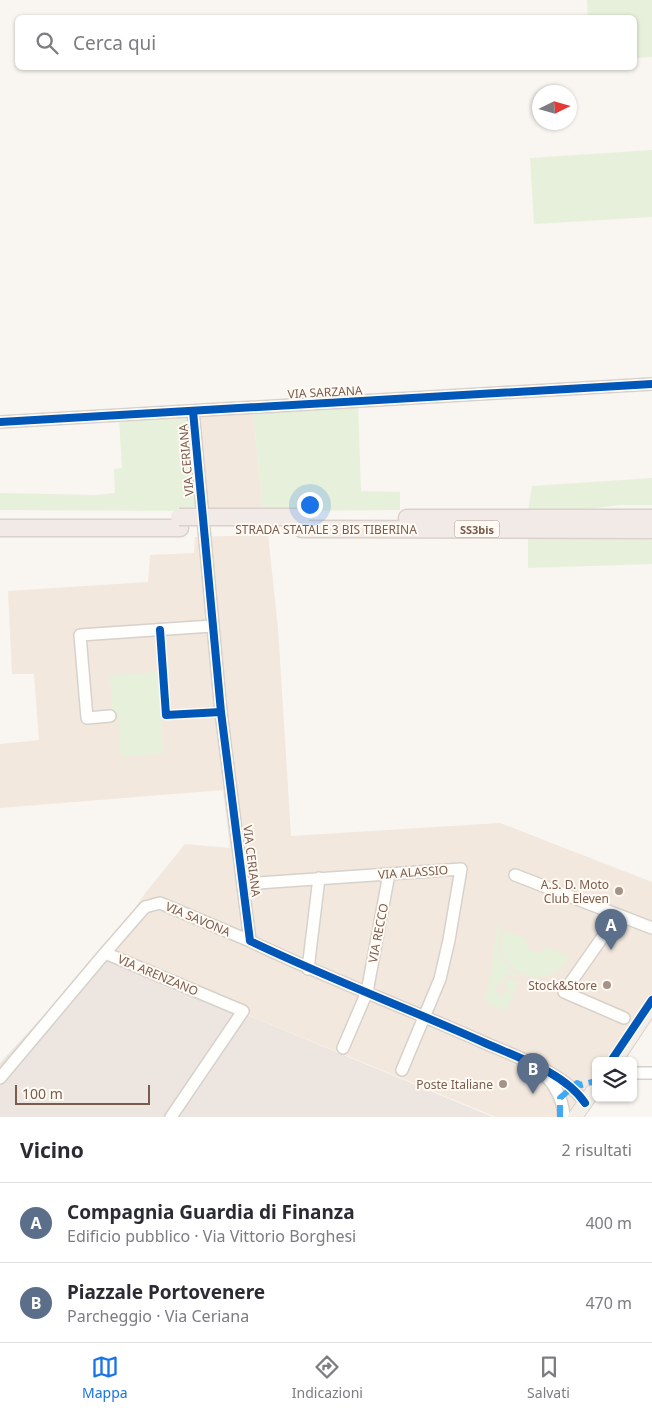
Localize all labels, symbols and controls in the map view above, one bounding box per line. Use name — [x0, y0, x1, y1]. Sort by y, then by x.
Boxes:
search box — [15, 15, 637, 70]
icon: search — [33, 29, 61, 57]
text: Cerca qui — [73, 30, 156, 56]
north arrow — [532, 85, 577, 130]
street label: VIA SARZANA — [287, 382, 363, 402]
street label: VIA CERIANA — [174, 423, 198, 497]
your location — [297, 492, 323, 518]
road number: SS3bis — [454, 520, 500, 538]
street label: STRADA STATALE 3 BIS TIBERINA — [235, 521, 417, 538]
street label: VIA CERIANA — [239, 824, 265, 898]
street label: VIA ALASSIO — [377, 861, 449, 883]
place label: A.S. D. Moto Club Eleven — [541, 876, 609, 907]
marker: A.S. D. Moto Club Eleven — [613, 885, 625, 897]
street label: VIA SAVONA — [163, 898, 233, 940]
street label: VIA RECCO — [364, 902, 392, 964]
pin: A — [595, 909, 627, 950]
street label: VIA ARENZANO — [115, 950, 201, 1000]
place label: Stock&Store — [528, 977, 597, 994]
marker: Stock&Store — [601, 979, 613, 991]
pin: B — [517, 1053, 549, 1094]
map controls — [592, 1057, 637, 1102]
button: layers — [592, 1057, 637, 1102]
place label: Poste Italiane — [416, 1076, 493, 1093]
marker: Poste Italiane — [497, 1078, 509, 1090]
scale bar — [15, 1082, 150, 1105]
text: 100 m — [22, 1084, 63, 1103]
text: Vicino — [20, 1136, 84, 1164]
text: 2 risultati — [562, 1139, 632, 1161]
text: Compagnia Guardia di Finanza — [67, 1199, 355, 1225]
text: A — [30, 1212, 42, 1234]
text: 400 m — [585, 1212, 632, 1234]
text: Edificio pubblico · Via Vittorio Borghesi — [67, 1225, 356, 1247]
text: Piazzale Portovenere — [67, 1279, 265, 1305]
text: B — [31, 1292, 41, 1314]
text: 470 m — [585, 1292, 632, 1314]
text: Parcheggio · Via Ceriana — [67, 1305, 249, 1327]
tab: Mappa — [82, 1353, 128, 1402]
tab: Indicazioni — [292, 1353, 363, 1402]
tab: Salvati — [527, 1353, 570, 1402]

